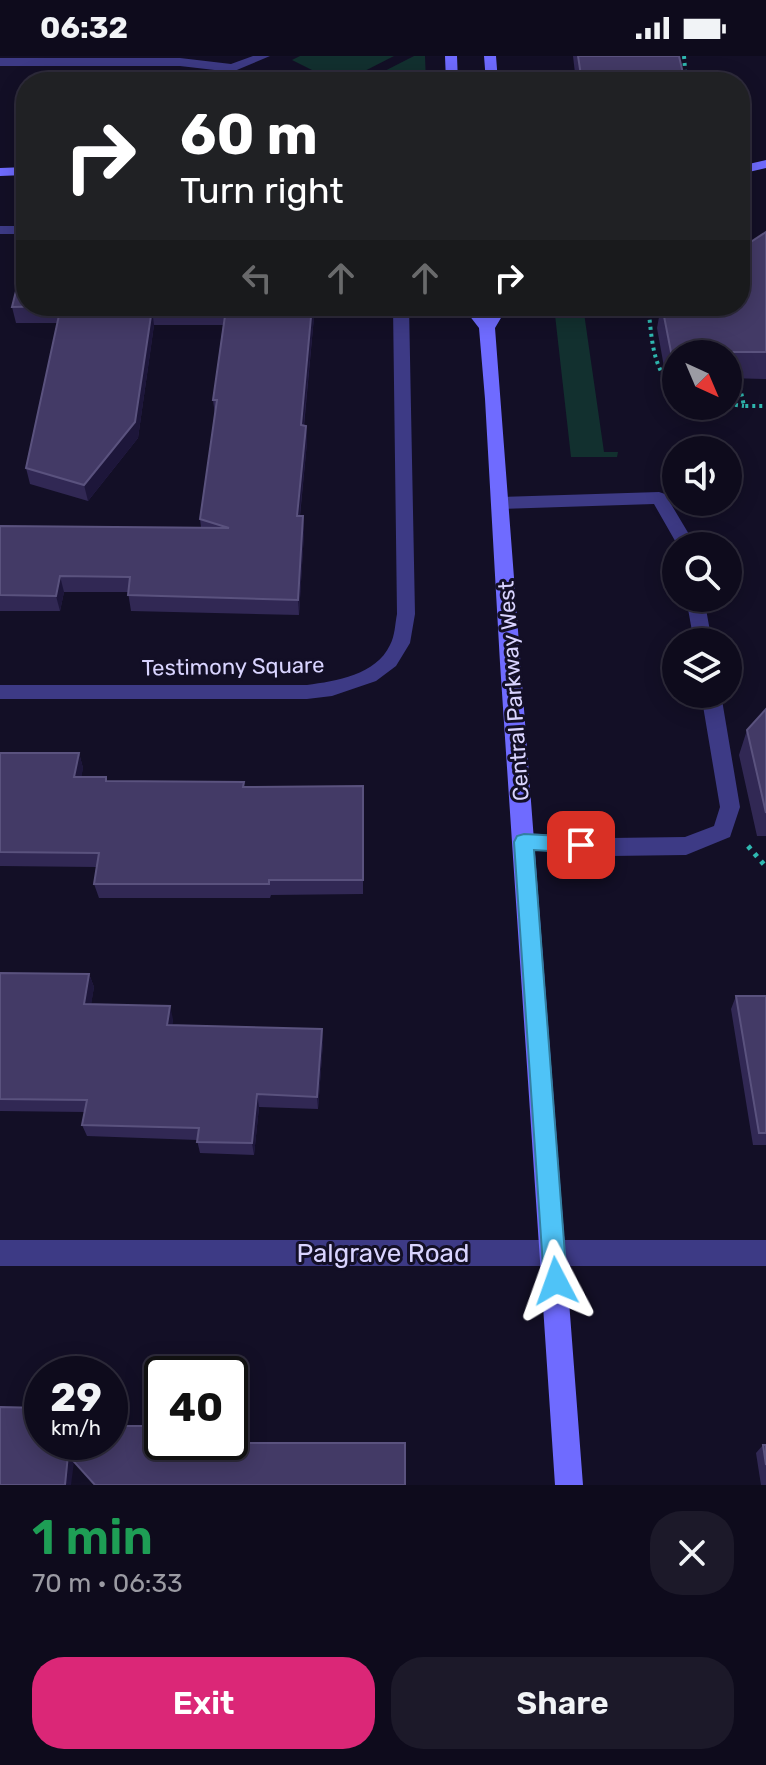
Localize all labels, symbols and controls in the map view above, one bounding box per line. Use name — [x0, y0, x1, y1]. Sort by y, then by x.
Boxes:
text: 06:32 — [40, 10, 128, 46]
text: 60 m — [180, 102, 318, 168]
icon: right — [48, 104, 152, 208]
text: Turn right — [180, 169, 344, 212]
icon: left — [235, 256, 279, 300]
icon: ahead — [319, 256, 363, 300]
icon: ahead — [403, 256, 447, 300]
icon: right — [487, 256, 531, 300]
north arrow — [662, 340, 742, 420]
map controls — [662, 340, 742, 708]
button: sound — [662, 436, 742, 516]
button: search — [662, 532, 742, 612]
street label: Central Parkway West — [492, 580, 535, 802]
button: layers — [662, 628, 742, 708]
street label: Testimony Square — [141, 651, 325, 682]
pin — [547, 811, 615, 879]
icon: arrive — [559, 823, 603, 867]
street label: Palgrave Road — [297, 1238, 469, 1269]
position arrow — [514, 1239, 598, 1323]
speed limit sign: 40 — [144, 1356, 248, 1460]
text: 29 — [50, 1374, 102, 1421]
text: km/h — [51, 1416, 101, 1440]
text: 1 min — [32, 1509, 153, 1566]
button: close — [650, 1511, 734, 1595]
text: 70 m · 06:33 — [32, 1568, 183, 1599]
button: Exit — [32, 1657, 375, 1749]
button: Share — [391, 1657, 734, 1749]

